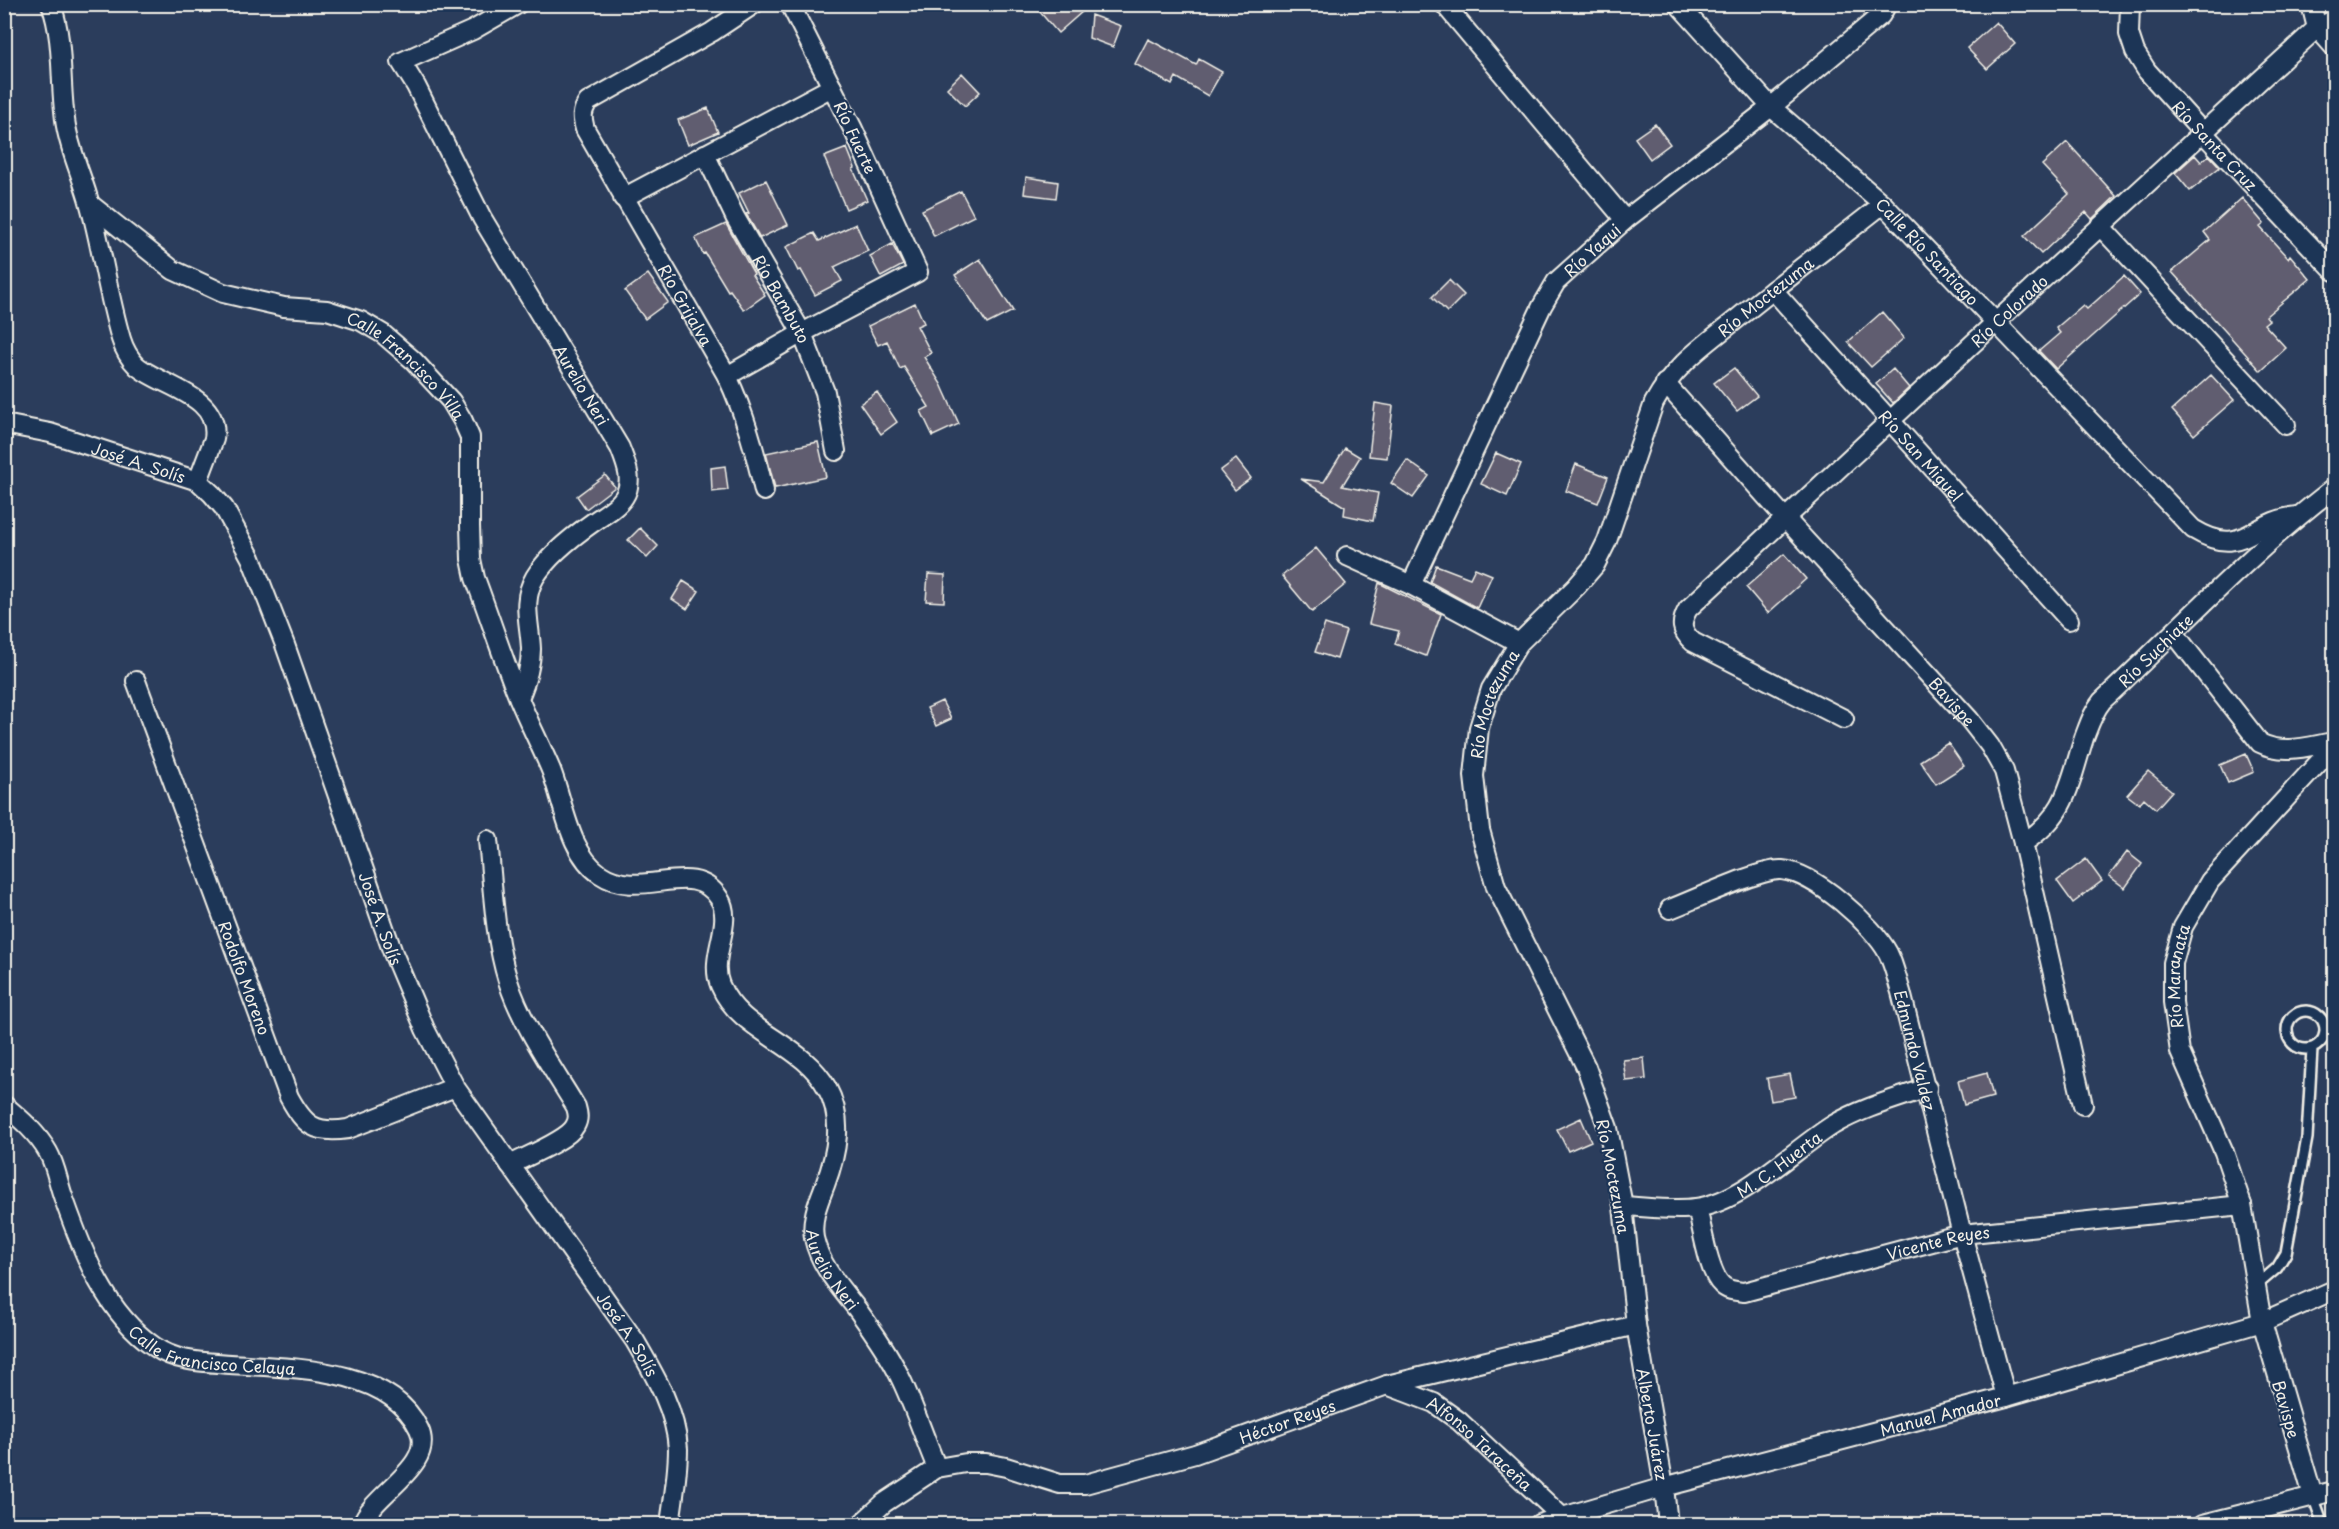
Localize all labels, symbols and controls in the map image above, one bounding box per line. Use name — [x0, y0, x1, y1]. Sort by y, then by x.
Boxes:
street label: Río Santa Cruz — [2167, 95, 2263, 196]
street label: Río Fuerte — [829, 97, 883, 177]
street label: Calle Río Santiago — [1871, 192, 1985, 310]
street label: Río Yaqui — [1558, 218, 1626, 282]
street label: Río Bambuto — [747, 250, 817, 346]
street label: Río Moctezuma — [1712, 251, 1818, 342]
street label: Río Grijalva — [653, 259, 719, 350]
street label: Río Colorado — [1965, 269, 2053, 352]
street label: Calle Francisco Villa — [344, 305, 472, 424]
street label: Aurelio Neri — [548, 340, 616, 430]
street label: Río San Miguel — [1874, 404, 1969, 506]
street label: José A. Solís — [89, 435, 189, 488]
street label: Río Suchiate — [2112, 608, 2198, 692]
street label: Río Moctezuma — [1464, 644, 1525, 760]
street label: Bavispe — [1924, 671, 1982, 731]
street label: José A. Solís — [353, 869, 409, 969]
street label: Rodolfo Moreno — [213, 917, 277, 1038]
street label: Río Maranata — [2161, 921, 2195, 1030]
street label: Edmundo Valdez — [1889, 987, 1943, 1113]
street label: Río Moctezuma — [1591, 1117, 1637, 1235]
street label: M. C. Huerta — [1732, 1125, 1826, 1203]
street label: Vicente Reyes — [1884, 1219, 1991, 1266]
street label: Aurelio Neri — [801, 1228, 865, 1315]
street label: José A. Solís — [591, 1286, 665, 1381]
street label: Calle Francisco Celaya — [124, 1319, 296, 1380]
street label: Alberto Juárez — [1631, 1366, 1675, 1482]
street label: Bavispe — [2267, 1377, 2307, 1441]
street label: Manuel Amador — [1877, 1387, 2004, 1442]
street label: Alfonso Taraceña — [1423, 1389, 1539, 1497]
street label: Héctor Reyes — [1236, 1393, 1339, 1449]

